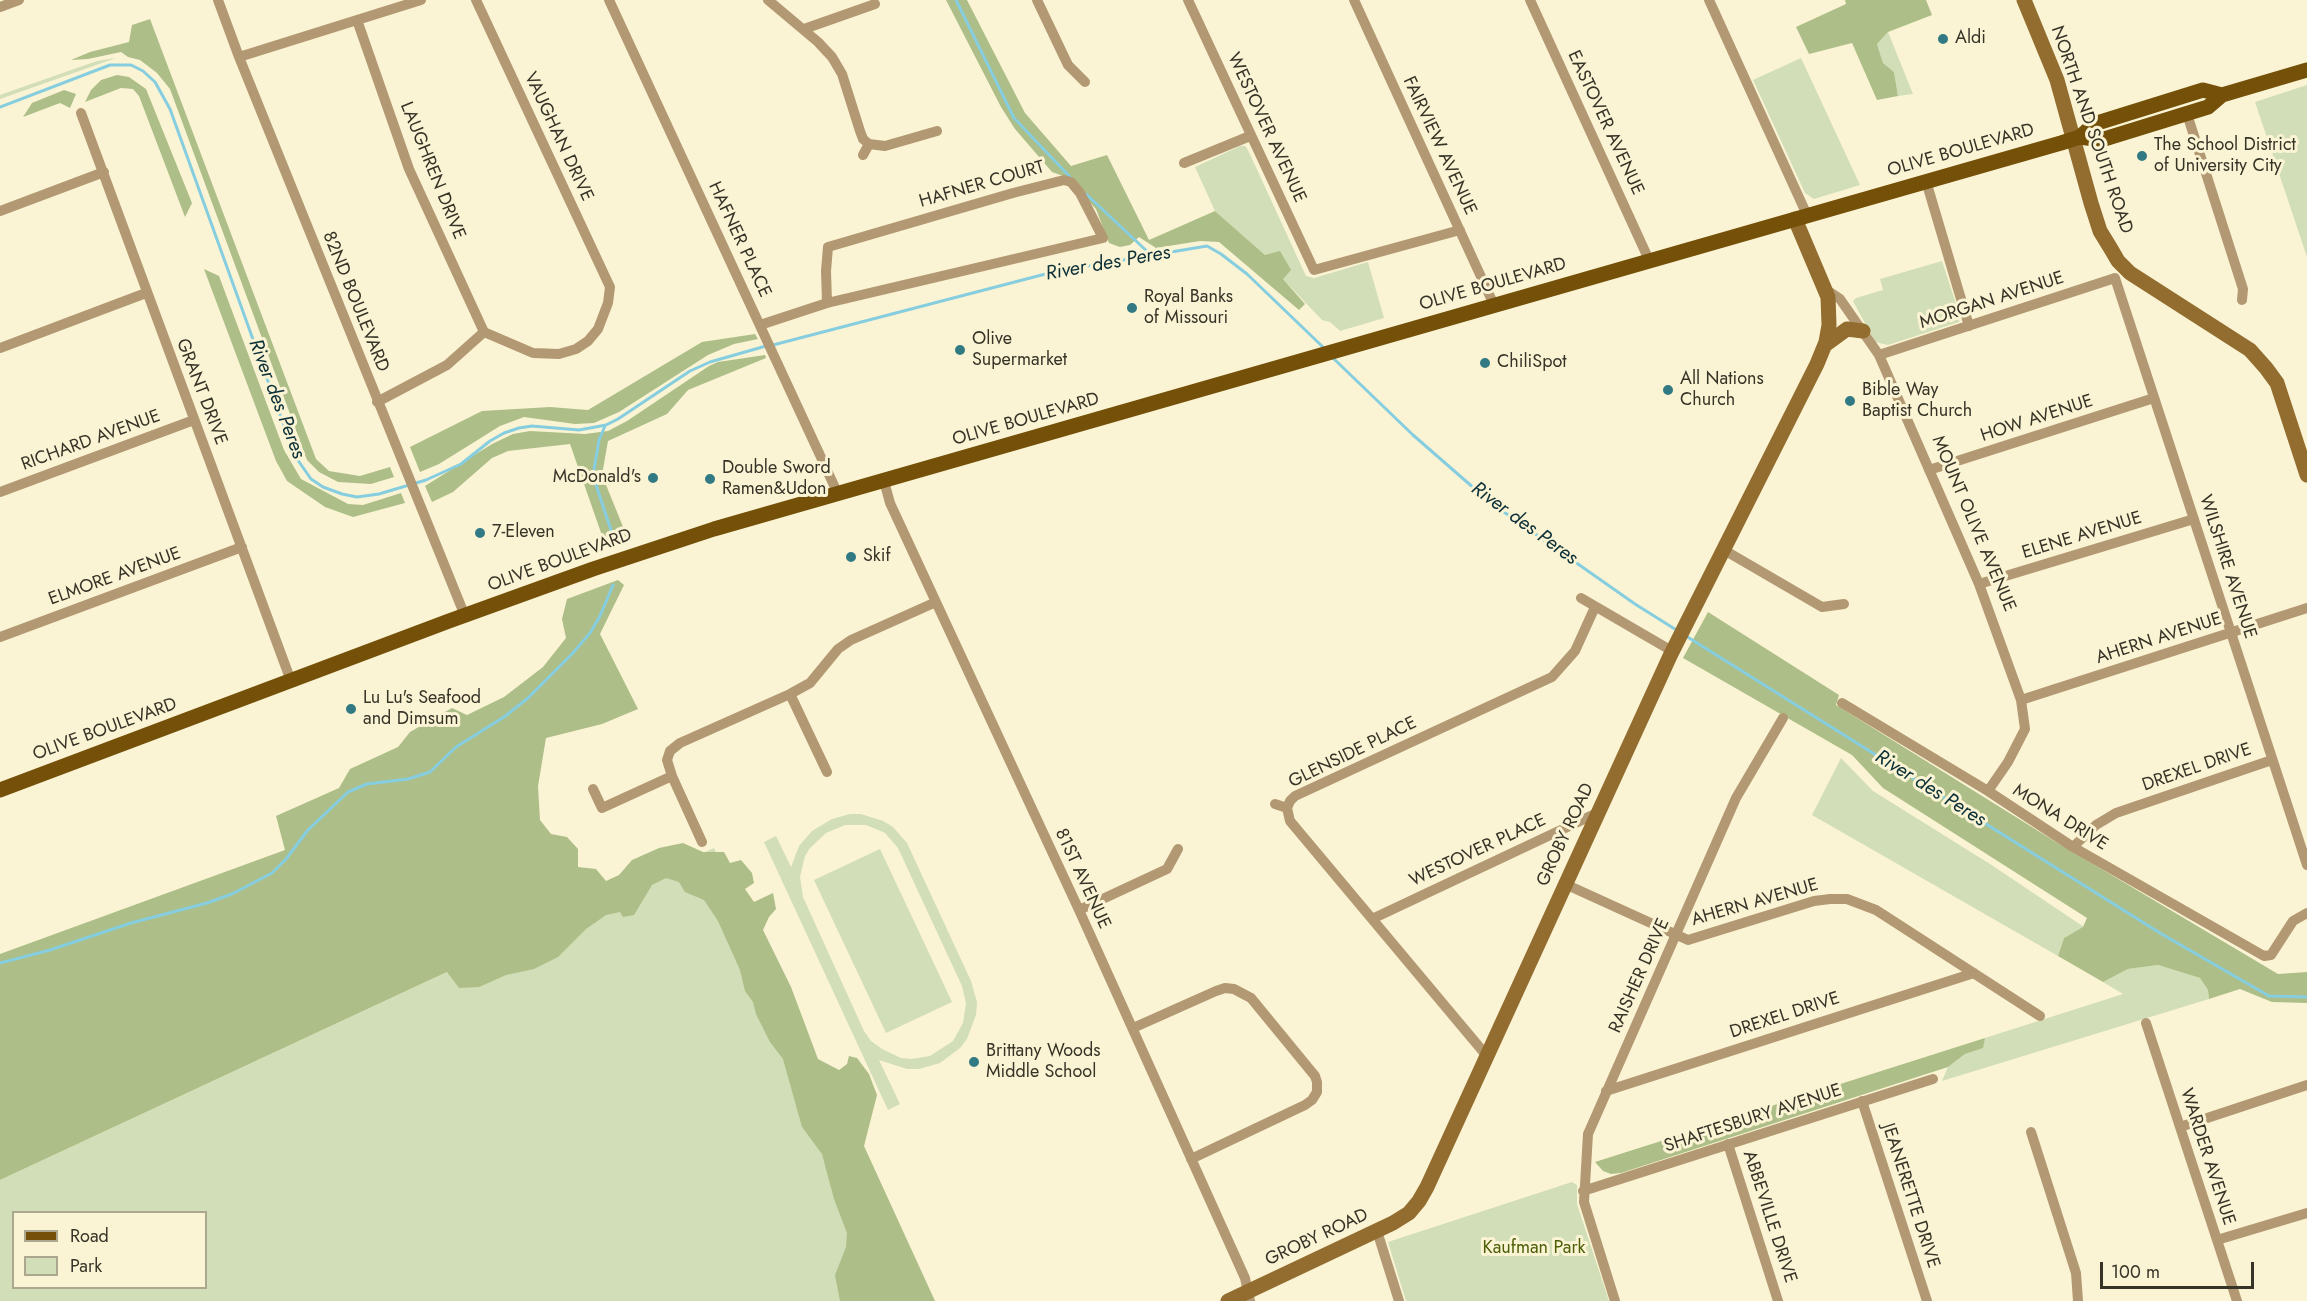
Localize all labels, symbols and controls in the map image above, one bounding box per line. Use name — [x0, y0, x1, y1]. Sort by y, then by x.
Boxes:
street label: NORTH AND SOUTH ROAD — [2045, 23, 2137, 237]
place label: Aldi — [1955, 28, 1986, 50]
marker: Aldi — [1936, 32, 1950, 46]
street label: EASTOVER AVENUE — [1562, 47, 1648, 199]
street label: WESTOVER AVENUE — [1222, 50, 1310, 206]
street label: VAUGHAN DRIVE — [519, 69, 597, 205]
street label: FAIRVIEW AVENUE — [1397, 73, 1481, 219]
street label: LAUGHREN DRIVE — [395, 99, 469, 243]
street label: OLIVE BOULEVARD — [1885, 120, 2037, 182]
place label: The School District of University City — [2154, 135, 2296, 178]
marker: The School District of University City — [2135, 149, 2149, 163]
street label: HAFNER COURT — [917, 157, 1047, 213]
street label: HAFNER PLACE — [703, 179, 775, 301]
street label: 82ND BOULEVARD — [317, 229, 393, 375]
water label: River des Peres — [1044, 241, 1172, 287]
street label: OLIVE BOULEVARD — [1417, 254, 1569, 316]
street label: MORGAN AVENUE — [1917, 267, 2067, 335]
place label: Royal Banks of Missouri — [1144, 287, 1233, 330]
marker: Royal Banks of Missouri — [1125, 301, 1139, 315]
place label: Olive Supermarket — [972, 329, 1067, 372]
street label: GRANT DRIVE — [171, 336, 231, 448]
water label: River des Peres — [242, 336, 310, 462]
marker: Olive Supermarket — [953, 343, 967, 357]
place label: ChiliSpot — [1497, 352, 1567, 374]
marker: ChiliSpot — [1478, 356, 1492, 370]
place label: All Nations Church — [1680, 369, 1764, 412]
place label: Bible Way Baptist Church — [1862, 380, 1972, 422]
marker: All Nations Church — [1661, 383, 1675, 397]
street label: OLIVE BOULEVARD — [950, 389, 1102, 451]
street label: HOW AVENUE — [1978, 391, 2096, 447]
marker: Bible Way Baptist Church — [1843, 394, 1857, 408]
street label: RICHARD AVENUE — [19, 406, 163, 476]
street label: MOUNT OLIVE AVENUE — [1926, 433, 2020, 615]
place label: Double Sword Ramen&Udon — [722, 458, 831, 500]
place label: McDonald's — [553, 467, 641, 489]
marker: McDonald's — [646, 471, 660, 485]
marker: Double Sword Ramen&Udon — [703, 472, 717, 486]
water label: River des Peres — [1466, 477, 1582, 571]
street label: WILSHIRE AVENUE — [2194, 492, 2260, 642]
street label: ELENE AVENUE — [2019, 508, 2145, 564]
place label: 7-Eleven — [492, 522, 555, 544]
street label: OLIVE BOULEVARD — [485, 525, 635, 597]
marker: 7-Eleven — [473, 526, 487, 540]
street label: ELMORE AVENUE — [46, 543, 184, 611]
place label: Skif — [863, 546, 891, 568]
marker: Skif — [844, 550, 858, 564]
street label: AHERN AVENUE — [2093, 608, 2225, 670]
place label: Lu Lu's Seafood and Dimsum — [363, 688, 481, 730]
street label: OLIVE BOULEVARD — [30, 694, 180, 766]
marker: Lu Lu's Seafood and Dimsum — [344, 702, 358, 716]
street label: GLENSIDE PLACE — [1285, 713, 1421, 793]
street label: DREXEL DRIVE — [2140, 739, 2254, 797]
water label: River des Peres — [1870, 745, 1990, 833]
street label: GROBY ROAD — [1533, 780, 1599, 890]
street label: MONA DRIVE — [2008, 780, 2112, 856]
street label: WESTOVER PLACE — [1406, 810, 1550, 892]
street label: 81ST AVENUE — [1049, 825, 1115, 933]
street label: AHERN AVENUE — [1689, 875, 1821, 931]
street label: RAISHER DRIVE — [1605, 915, 1675, 1037]
street label: DREXEL DRIVE — [1727, 988, 1843, 1044]
place label: Brittany Woods Middle School — [986, 1041, 1100, 1084]
marker: Brittany Woods Middle School — [967, 1055, 981, 1069]
street label: SHAFTESBURY AVENUE — [1662, 1080, 1844, 1158]
street label: WARDER AVENUE — [2175, 1086, 2239, 1228]
street label: JEANERETTE DRIVE — [1876, 1121, 1944, 1271]
street label: ABBEVILLE DRIVE — [1737, 1148, 1801, 1286]
street label: GROBY ROAD — [1262, 1205, 1372, 1271]
legend — [12, 1211, 207, 1289]
text: Road — [70, 1223, 109, 1249]
park label: Kaufman Park — [1482, 1238, 1586, 1260]
scale bar — [2103, 1250, 2258, 1288]
text: Park — [70, 1253, 102, 1279]
text: 100 m — [2111, 1259, 2160, 1285]

